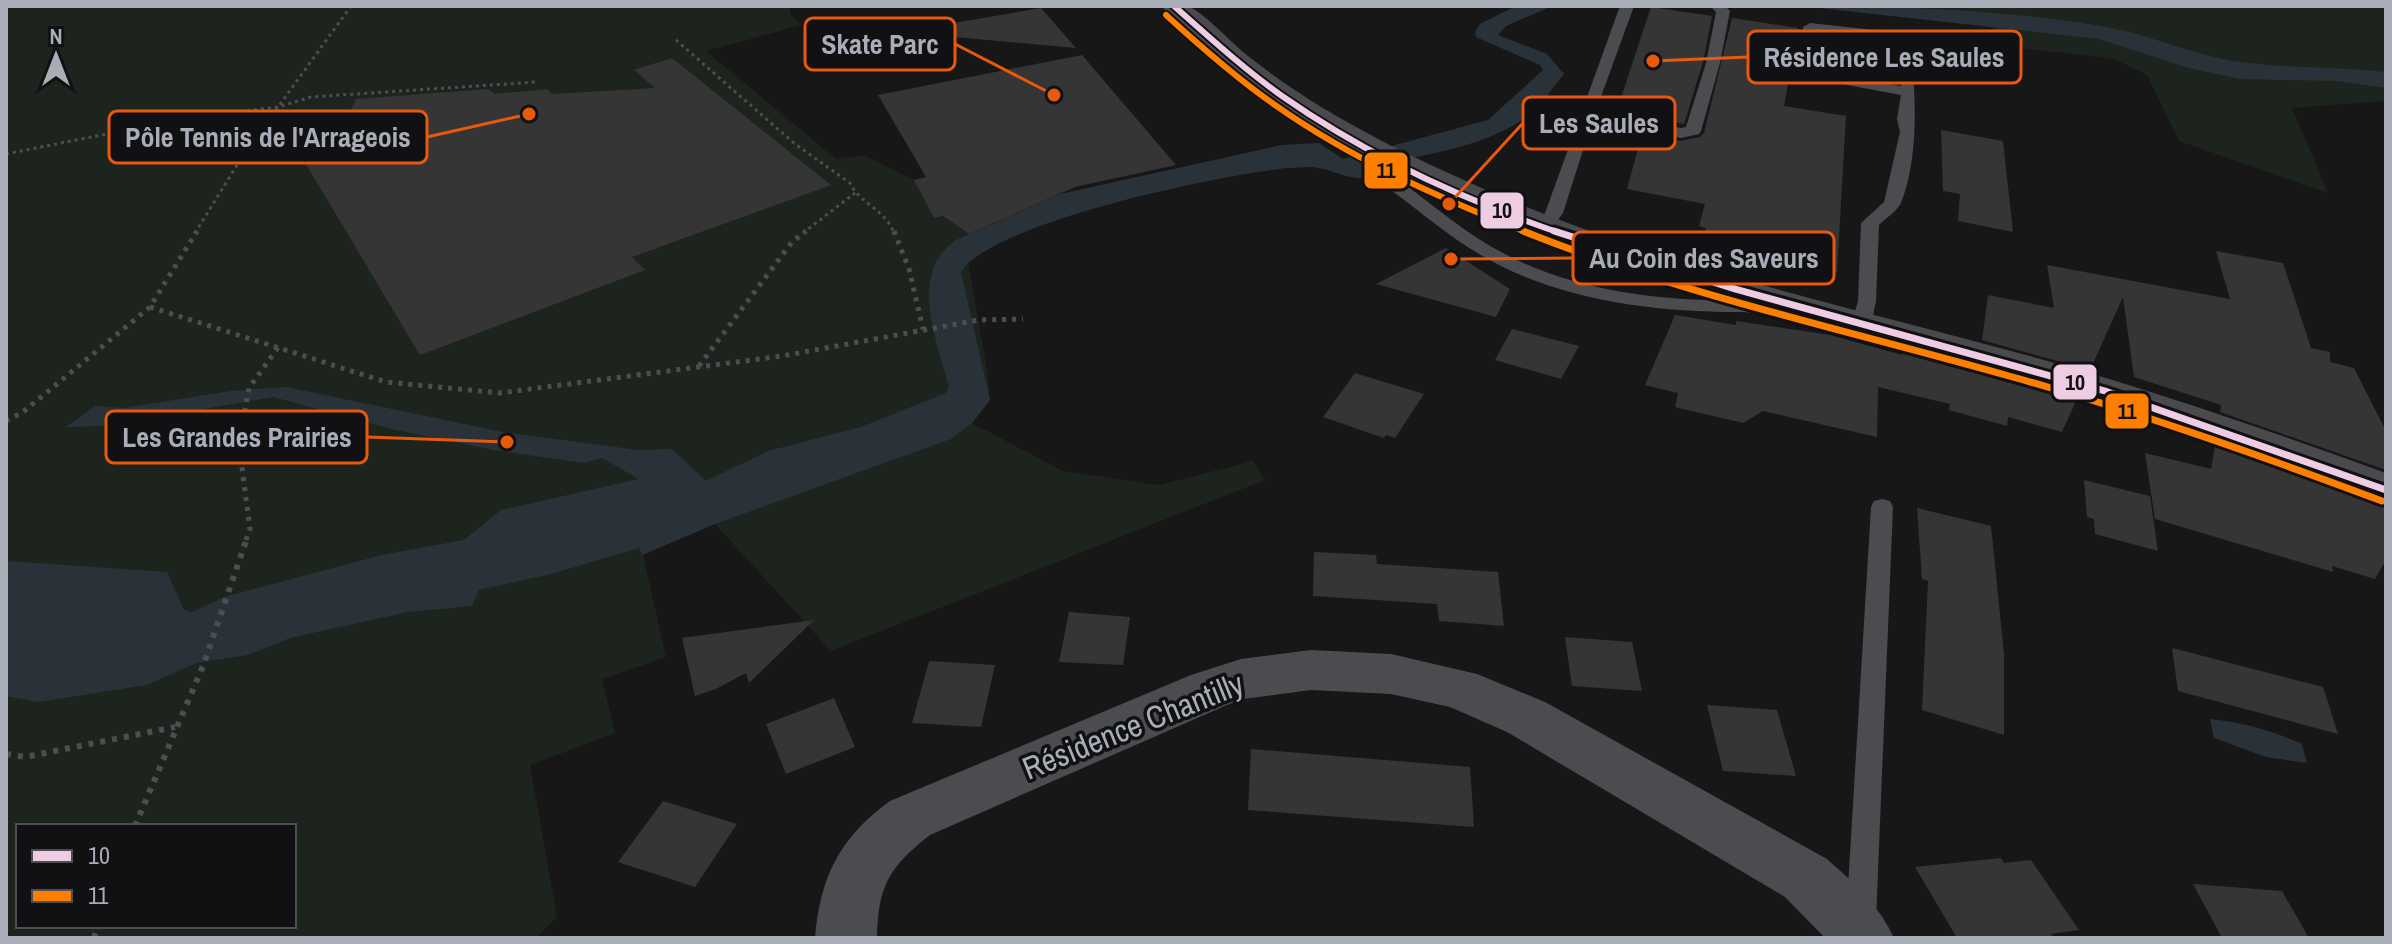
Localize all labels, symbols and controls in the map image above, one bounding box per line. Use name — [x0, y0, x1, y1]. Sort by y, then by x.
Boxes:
north arrow — [16, 16, 96, 96]
callout: Skate Parc — [805, 18, 955, 70]
text: N — [49, 21, 63, 51]
text: Skate Parc — [821, 25, 939, 63]
callout: Résidence Les Saules — [1748, 31, 2021, 83]
text: Résidence Les Saules — [1763, 38, 2005, 76]
callout: Les Saules — [1523, 97, 1675, 149]
text: Les Saules — [1539, 104, 1659, 142]
callout: Pôle Tennis de l'Arrageois — [109, 111, 427, 163]
text: Pôle Tennis de l'Arrageois — [125, 118, 411, 156]
line badge: 11 — [1363, 151, 1409, 190]
text: 11 — [1376, 155, 1397, 185]
line badge: 10 — [1479, 191, 1525, 230]
text: 10 — [1492, 195, 1512, 225]
callout: Au Coin des Saveurs — [1573, 232, 1834, 284]
text: Au Coin des Saveurs — [1589, 239, 1819, 277]
line badge: 10 — [2052, 363, 2098, 401]
text: 10 — [2065, 367, 2085, 397]
line badge: 11 — [2104, 392, 2150, 430]
text: 11 — [2117, 396, 2138, 426]
callout: Les Grandes Prairies — [106, 411, 367, 463]
text: Les Grandes Prairies — [122, 418, 352, 456]
street label: Résidence Chantilly — [1016, 662, 1250, 789]
legend — [16, 824, 296, 928]
text: 10 — [88, 839, 110, 871]
text: 11 — [88, 879, 109, 911]

